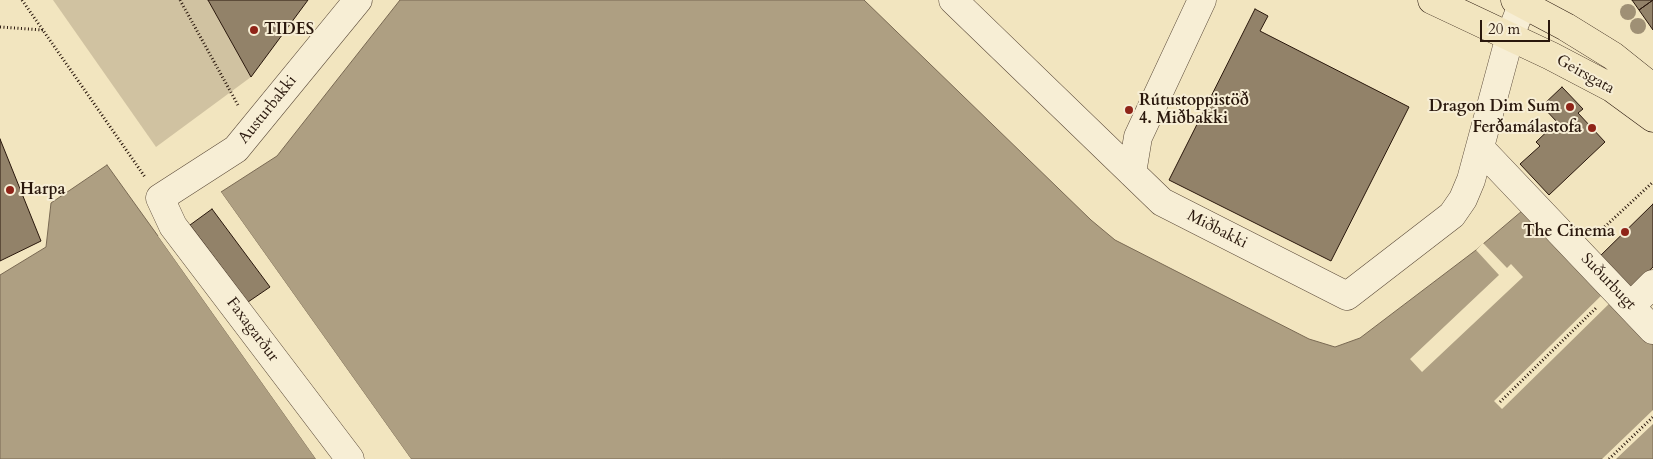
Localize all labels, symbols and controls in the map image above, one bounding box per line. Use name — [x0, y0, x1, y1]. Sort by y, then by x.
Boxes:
scale bar — [1483, 10, 1553, 42]
text: 20 m — [1488, 19, 1520, 39]
place label: TIDES — [264, 20, 314, 40]
marker: TIDES — [248, 24, 260, 36]
street label: Geirsgata — [1553, 51, 1617, 99]
street label: Austurbakki — [235, 72, 301, 148]
place label: Rútustoppistöð 4. Miðbakki — [1139, 91, 1249, 129]
place label: Dragon Dim Sum — [1429, 97, 1560, 117]
marker: Dragon Dim Sum — [1564, 101, 1576, 113]
marker: Rútustoppistöð 4. Miðbakki — [1123, 104, 1135, 116]
place label: Ferðamálastofa — [1473, 118, 1582, 138]
marker: Ferðamálastofa — [1586, 122, 1598, 134]
place label: Harpa — [20, 180, 66, 200]
marker: Harpa — [4, 184, 16, 196]
street label: Miðbakki — [1184, 207, 1250, 253]
place label: The Cinema — [1523, 222, 1615, 242]
marker: The Cinema — [1619, 226, 1631, 238]
street label: Suðurbugt — [1576, 250, 1640, 314]
street label: Faxagarður — [222, 294, 282, 366]

